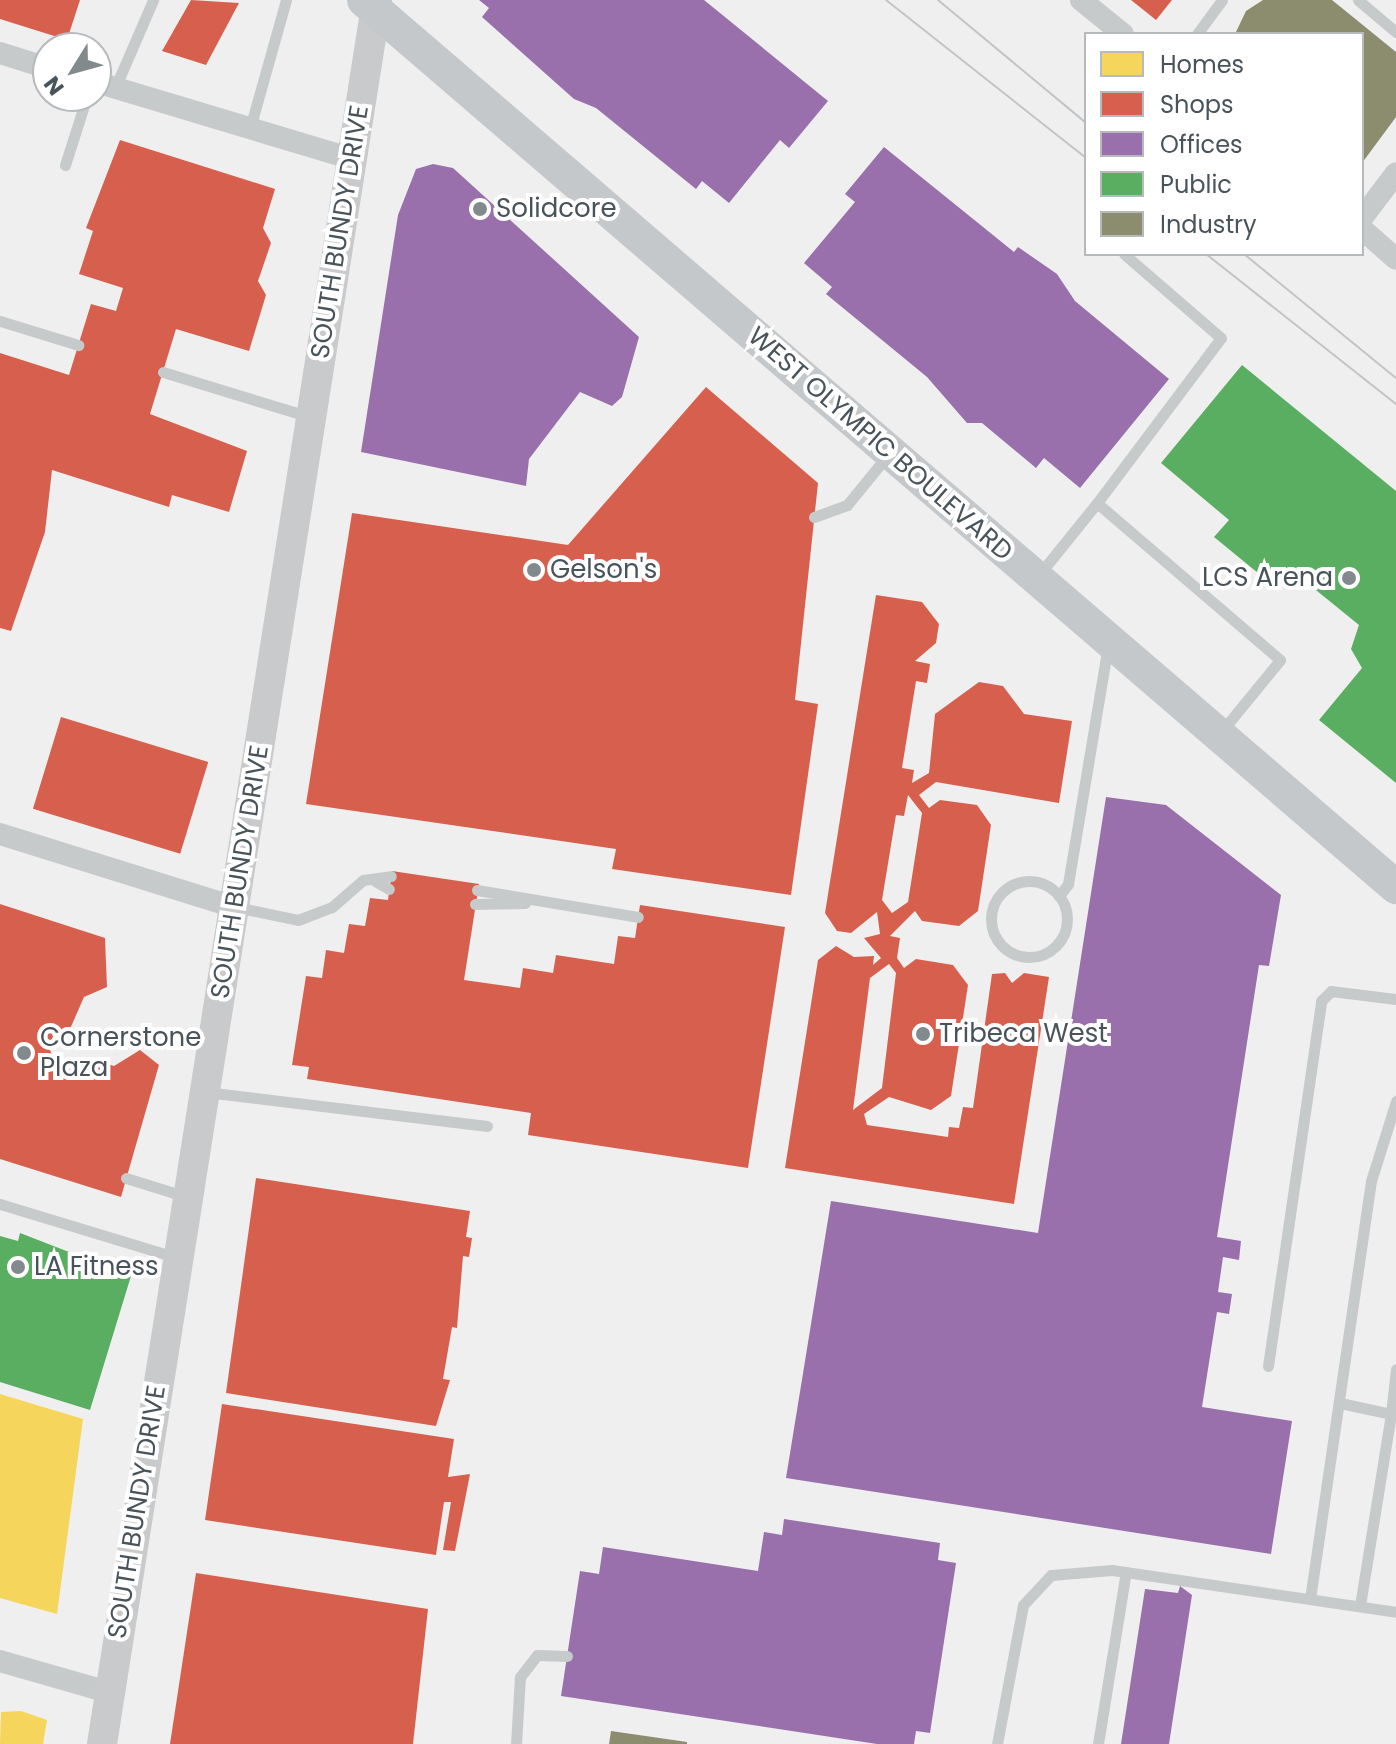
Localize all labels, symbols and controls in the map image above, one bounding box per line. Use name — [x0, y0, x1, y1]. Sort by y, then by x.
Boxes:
north arrow — [32, 32, 112, 112]
legend — [1084, 32, 1364, 256]
text: Homes — [1160, 48, 1244, 81]
text: N — [37, 70, 71, 101]
text: Shops — [1160, 88, 1234, 121]
street label: SOUTH BUNDY DRIVE — [305, 103, 375, 361]
text: Offices — [1160, 128, 1243, 161]
text: Public — [1160, 168, 1232, 201]
place label: Solidcore — [496, 193, 617, 225]
marker: Solidcore — [471, 200, 489, 218]
text: Industry — [1160, 208, 1257, 241]
street label: WEST OLYMPIC BOULEVARD — [741, 321, 1019, 567]
place label: Gelson's — [550, 554, 657, 586]
marker: Gelson's — [525, 561, 543, 579]
place label: LCS Arena — [1202, 562, 1333, 594]
marker: LCS Arena — [1340, 569, 1358, 587]
street label: SOUTH BUNDY DRIVE — [205, 743, 275, 1001]
place label: Tribeca West — [939, 1018, 1108, 1050]
place label: Cornerstone Plaza — [40, 1022, 201, 1084]
marker: Tribeca West — [914, 1025, 932, 1043]
marker: Cornerstone Plaza — [15, 1044, 33, 1062]
place label: LA Fitness — [34, 1251, 159, 1283]
marker: LA Fitness — [9, 1258, 27, 1276]
street label: SOUTH BUNDY DRIVE — [102, 1383, 172, 1641]

